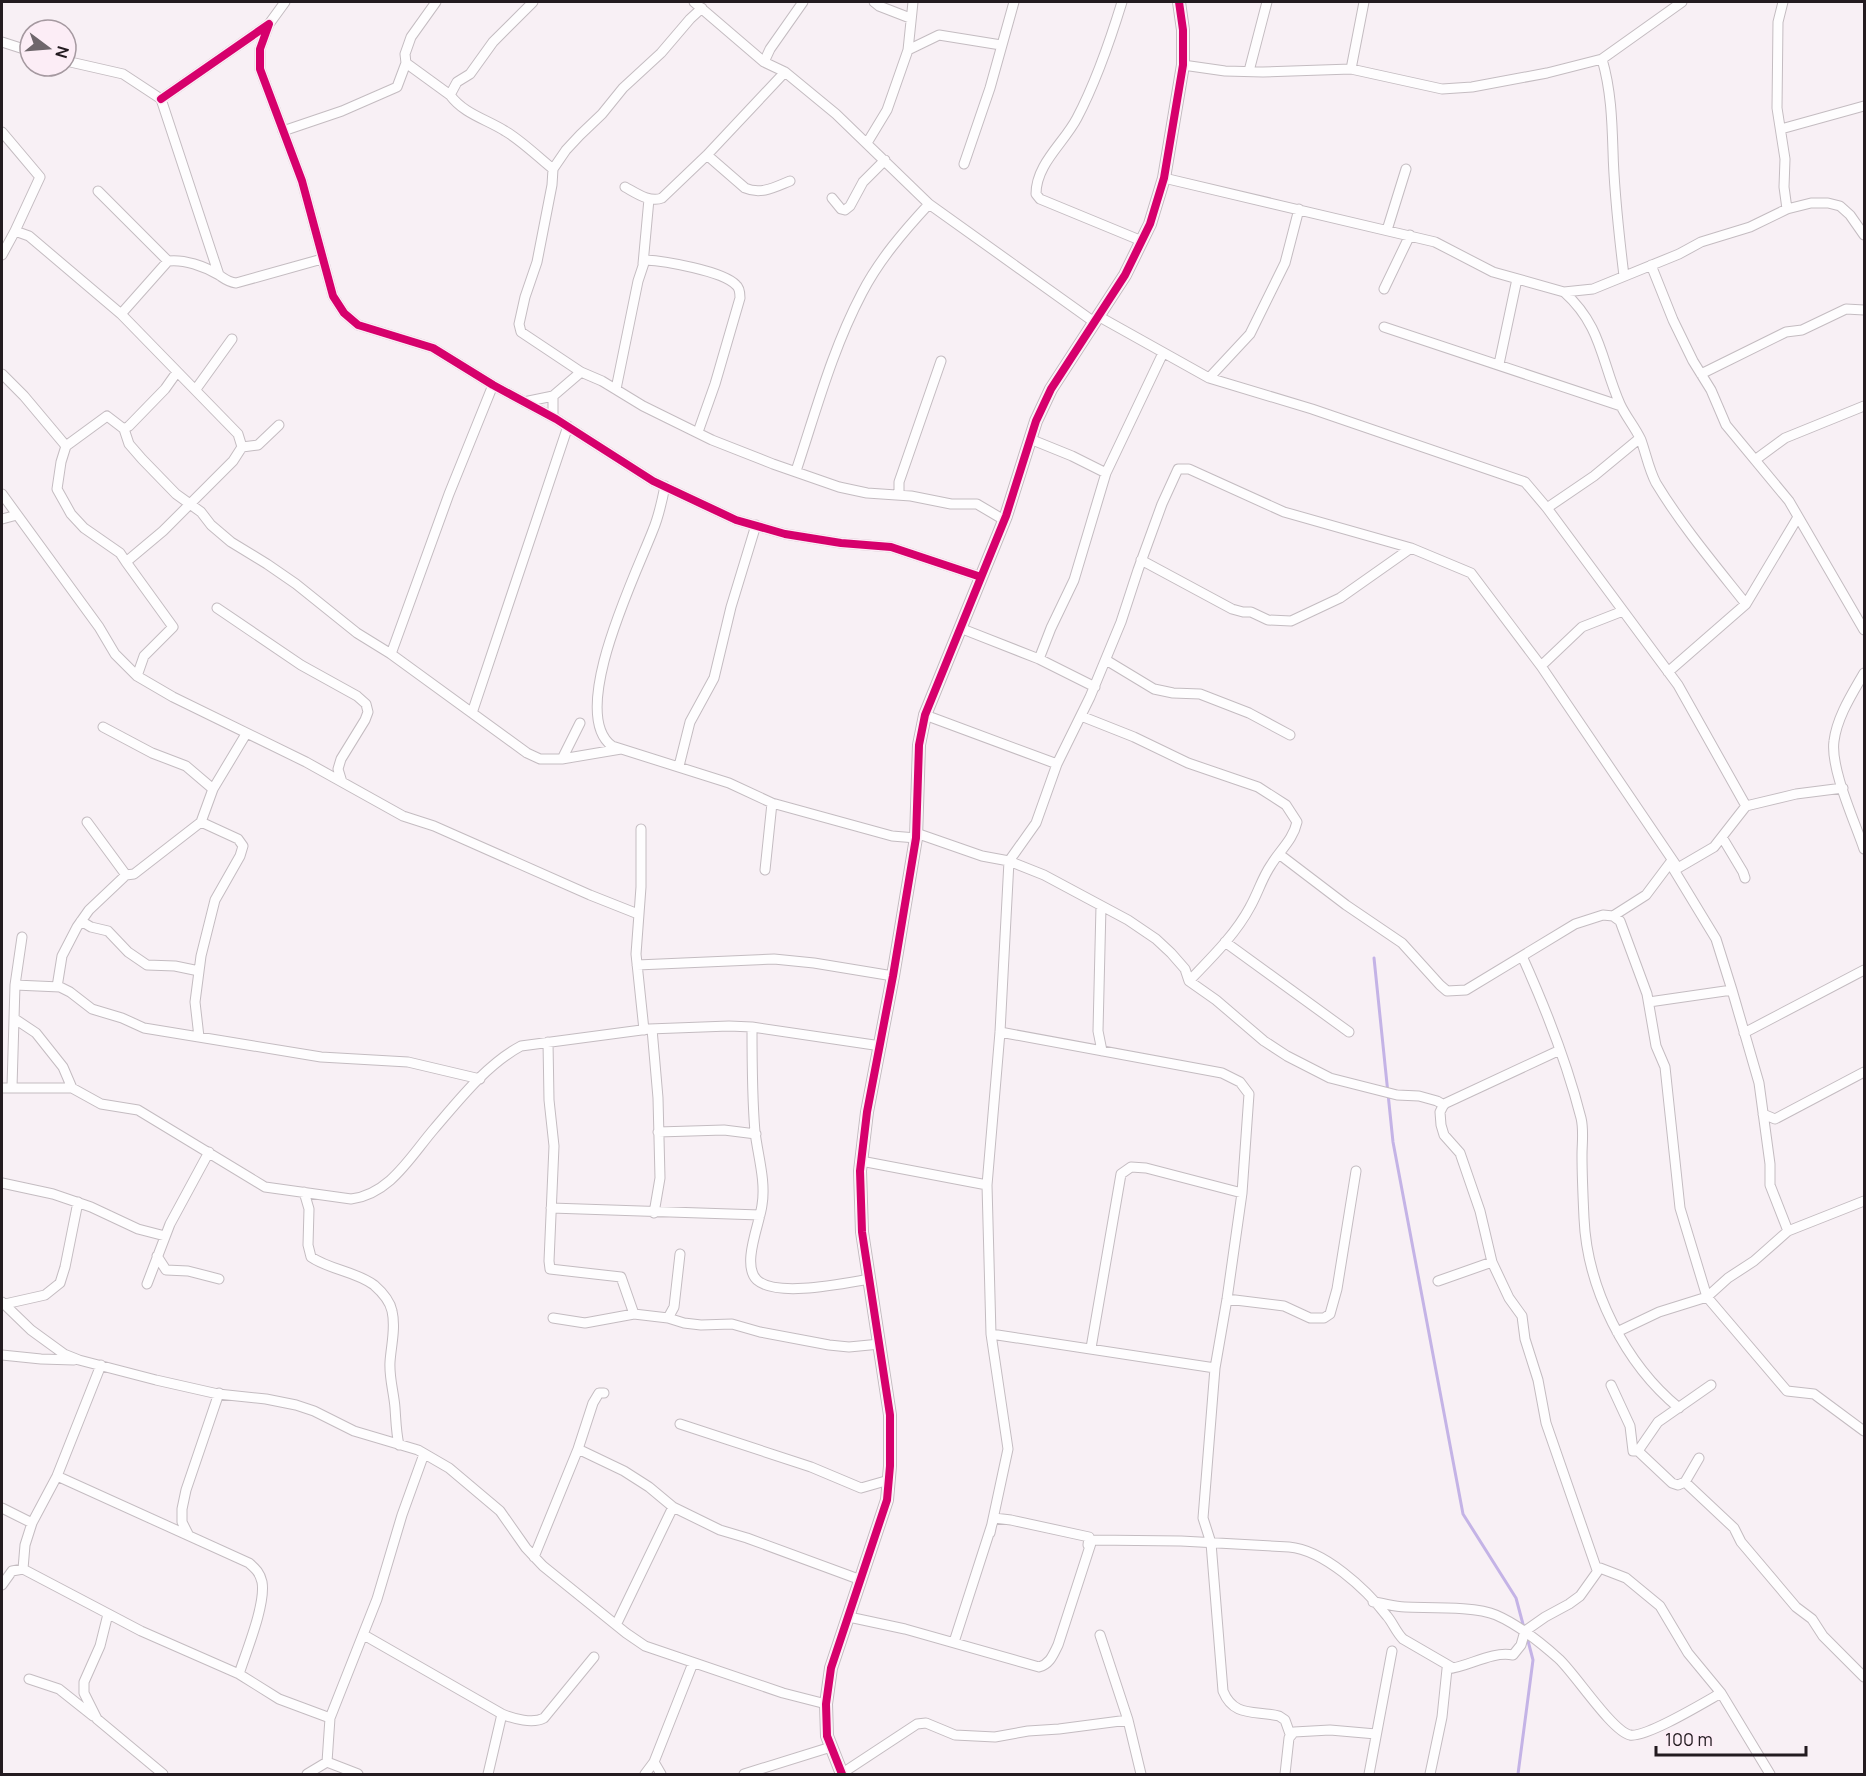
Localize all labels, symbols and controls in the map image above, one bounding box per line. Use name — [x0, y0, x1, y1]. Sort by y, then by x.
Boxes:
north arrow — [18, 18, 78, 78]
text: N — [50, 44, 75, 61]
scale bar — [1656, 1719, 1806, 1757]
text: 100 m — [1665, 1727, 1713, 1751]

